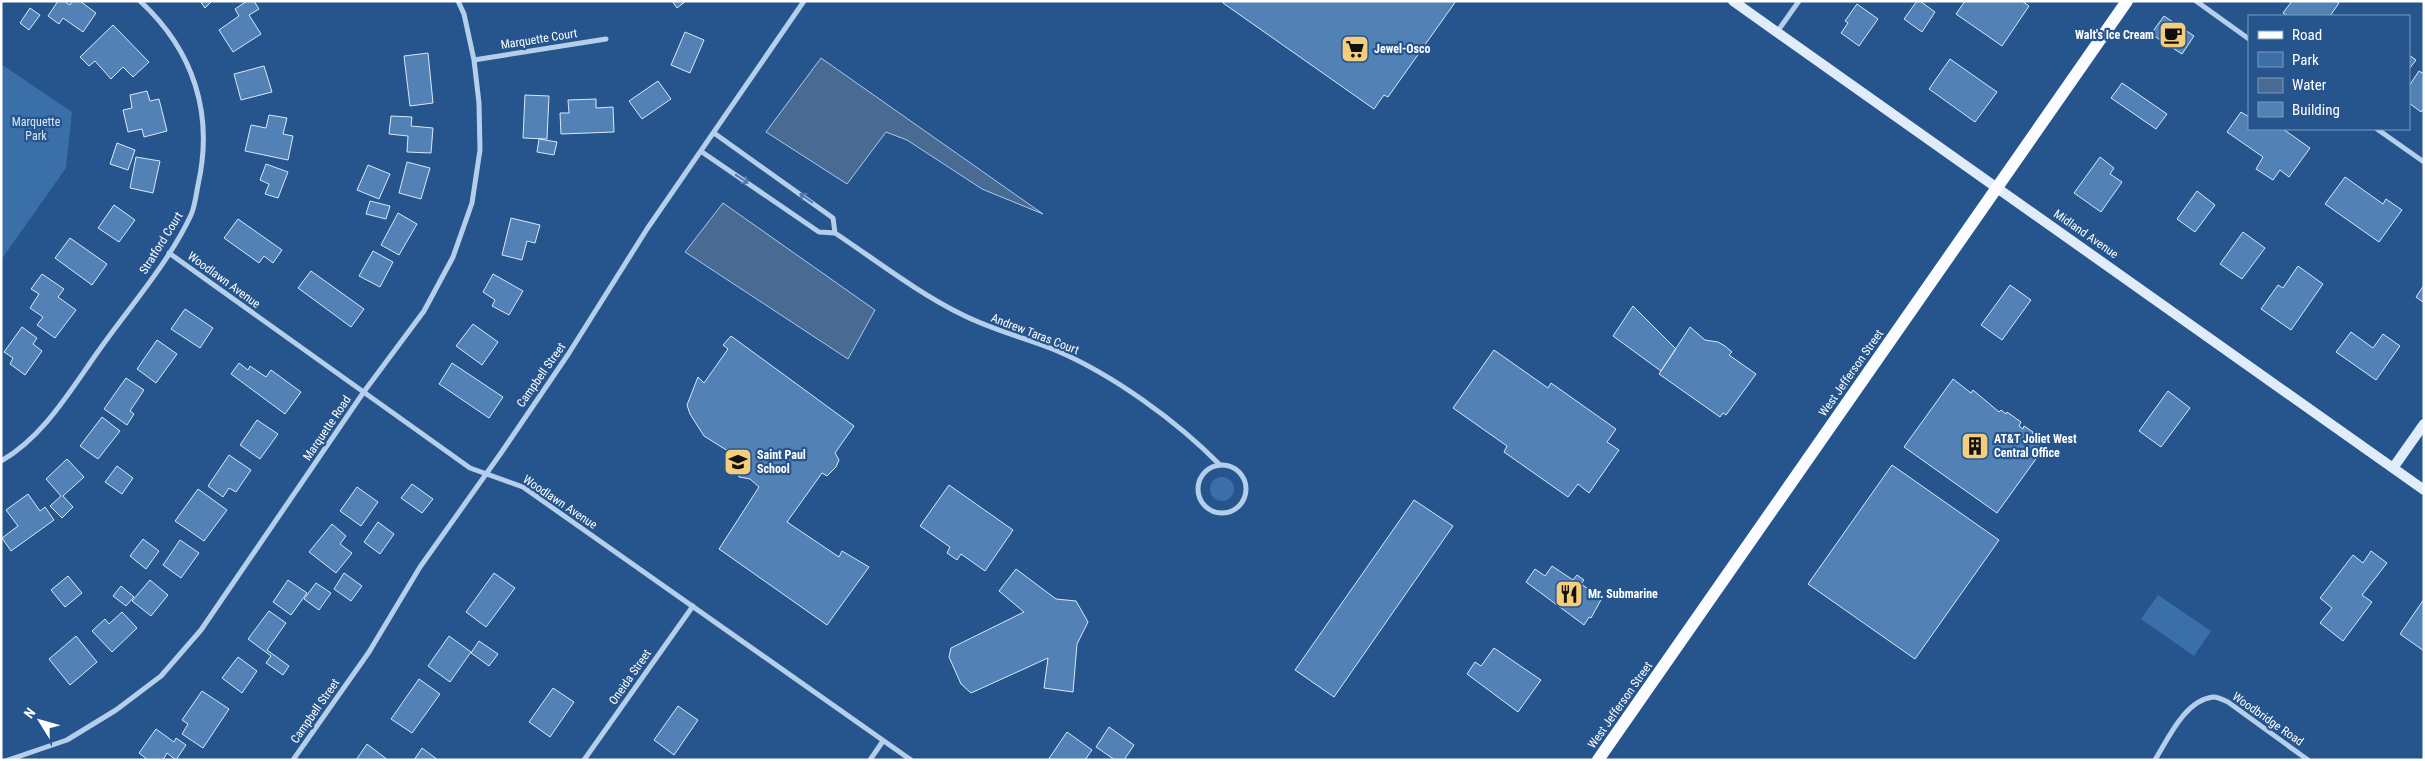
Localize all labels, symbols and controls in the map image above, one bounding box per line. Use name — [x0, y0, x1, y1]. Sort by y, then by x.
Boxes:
legend — [2248, 15, 2410, 130]
cafe icon: Walt's Ice Cream — [2158, 20, 2188, 50]
street label: Marquette Court — [500, 26, 579, 52]
text: Road — [2292, 26, 2322, 44]
place label: Walt's Ice Cream — [2075, 28, 2154, 42]
supermarket icon: Jewel-Osco — [1340, 34, 1370, 64]
place label: Jewel-Osco — [1374, 42, 1431, 56]
text: Park — [2292, 51, 2319, 69]
text: Water — [2292, 76, 2327, 94]
text: Building — [2292, 101, 2340, 119]
park label: Marquette Park — [12, 115, 61, 143]
one-way arrow — [734, 174, 748, 184]
one-way arrow — [799, 193, 813, 203]
street label: Midland Avenue — [2051, 207, 2121, 262]
street label: Stratford Court — [136, 209, 186, 277]
street label: Woodlawn Avenue — [185, 249, 263, 311]
street label: Andrew Taras Court — [989, 311, 1081, 357]
street label: West Jefferson Street — [1816, 327, 1886, 419]
street label: Campbell Street — [514, 340, 569, 410]
street label: Marquette Road — [300, 393, 354, 463]
building icon: AT&T Joliet West Central Office — [1960, 431, 1990, 461]
place label: AT&T Joliet West Central Office — [1994, 432, 2077, 460]
school or university icon: Saint Paul School — [723, 447, 753, 477]
place label: Saint Paul School — [757, 448, 806, 476]
street label: Woodlawn Avenue — [520, 472, 600, 532]
restaurant icon: Mr. Submarine — [1554, 579, 1584, 609]
place label: Mr. Submarine — [1588, 587, 1658, 601]
street label: Oneida Street — [606, 646, 654, 707]
street label: West Jefferson Street — [1585, 659, 1655, 751]
street label: Campbell Street — [288, 676, 343, 746]
street label: Woodbridge Road — [2230, 689, 2306, 749]
north arrow — [15, 696, 65, 746]
text: N — [21, 705, 39, 721]

